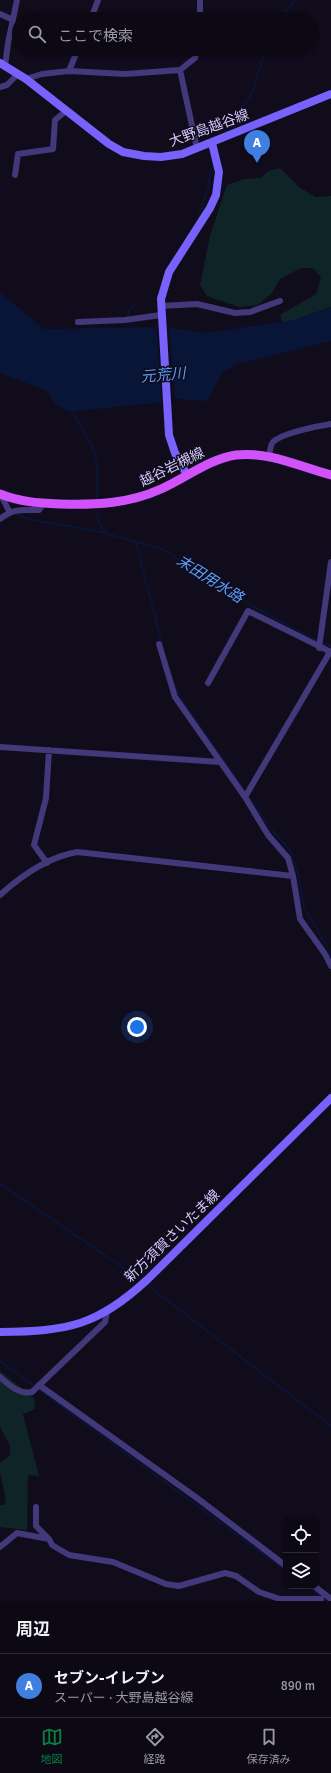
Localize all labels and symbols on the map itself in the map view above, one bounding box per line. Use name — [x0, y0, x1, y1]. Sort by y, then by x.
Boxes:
street label: 大野島越谷線 — [167, 106, 251, 150]
pin: A — [244, 130, 270, 163]
water label: 元荒川 — [140, 364, 188, 386]
street label: 越谷岩槻線 — [137, 444, 207, 490]
water label: 末田用水路 — [173, 551, 248, 608]
your location — [127, 1017, 147, 1037]
street label: 新方須賀さいたま線 — [121, 1186, 223, 1286]

